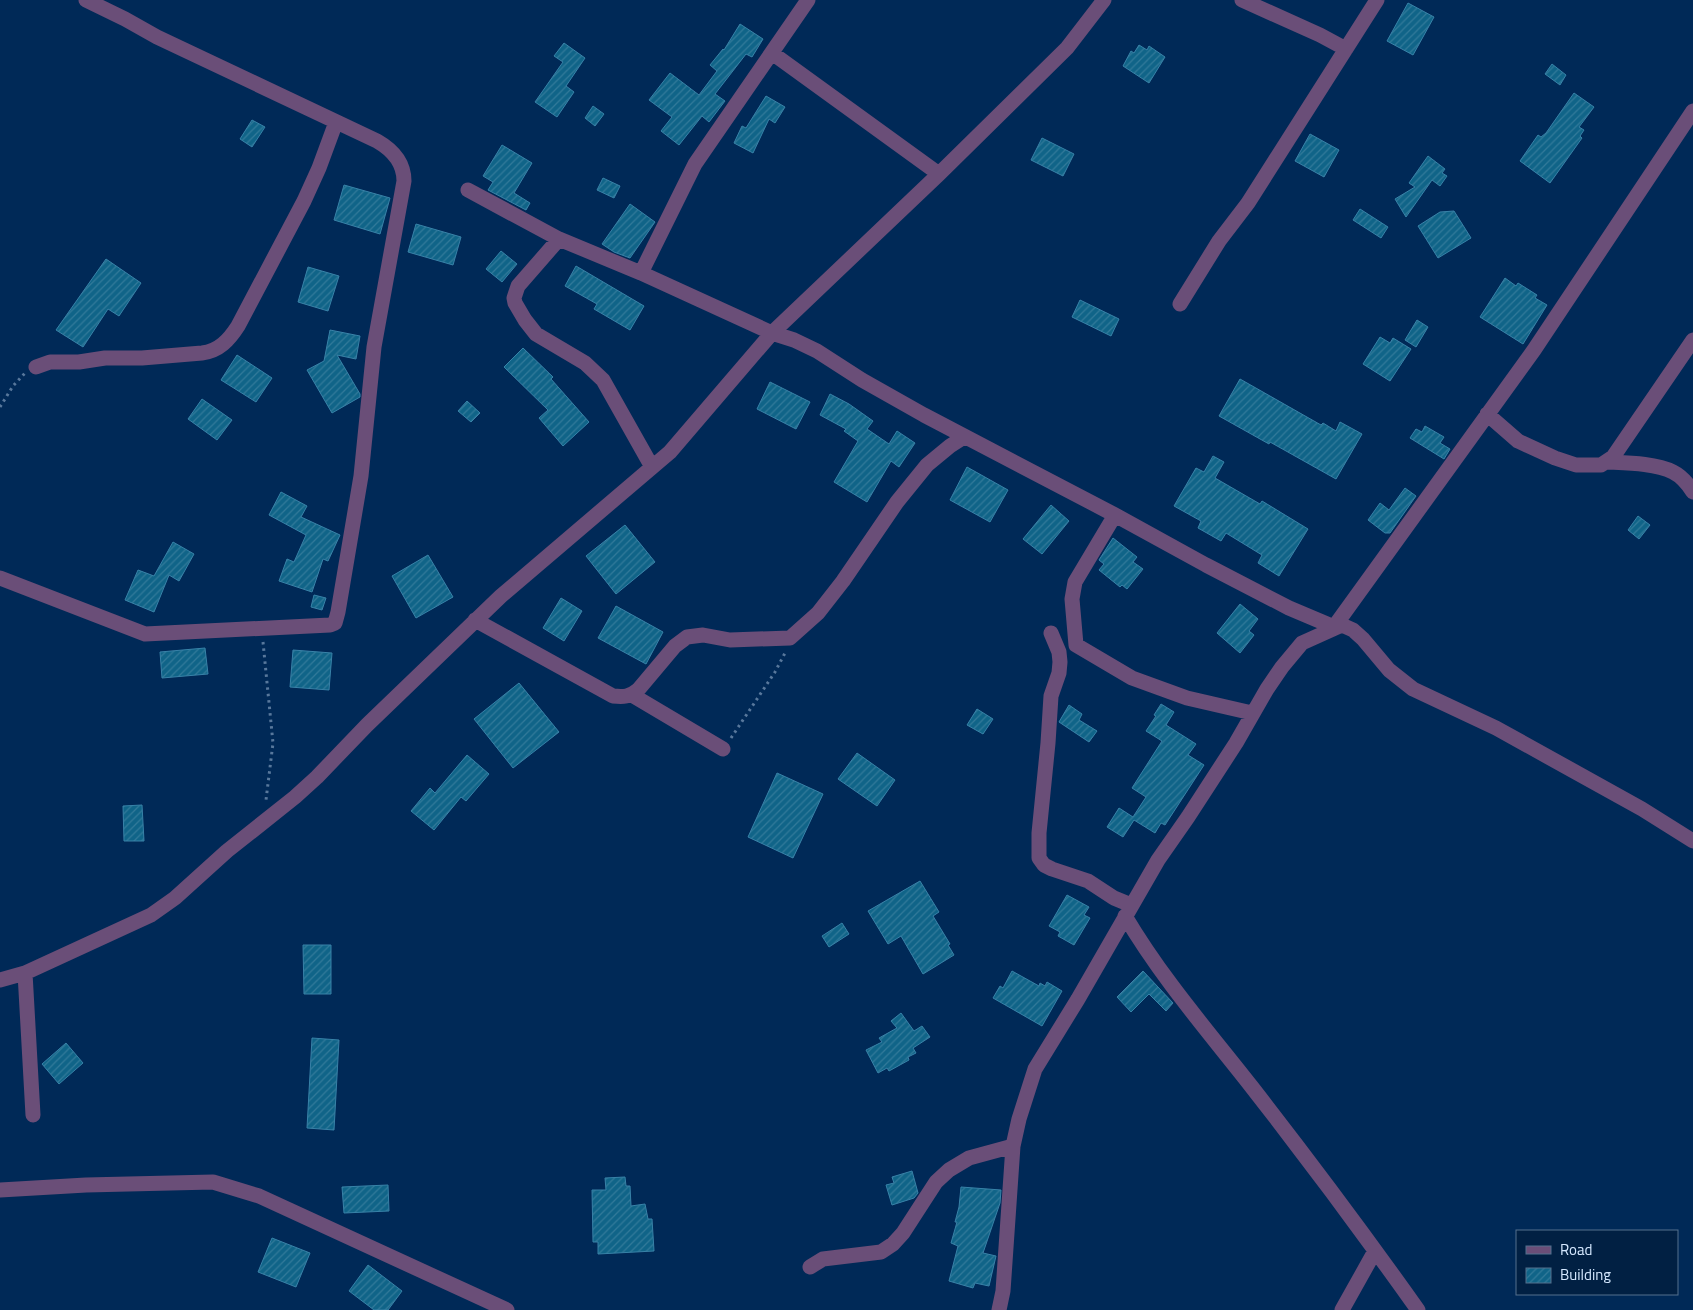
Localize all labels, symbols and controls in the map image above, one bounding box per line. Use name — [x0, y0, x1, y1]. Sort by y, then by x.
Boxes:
legend — [1516, 1230, 1678, 1295]
text: Road — [1560, 1238, 1592, 1261]
text: Building — [1560, 1263, 1611, 1286]

